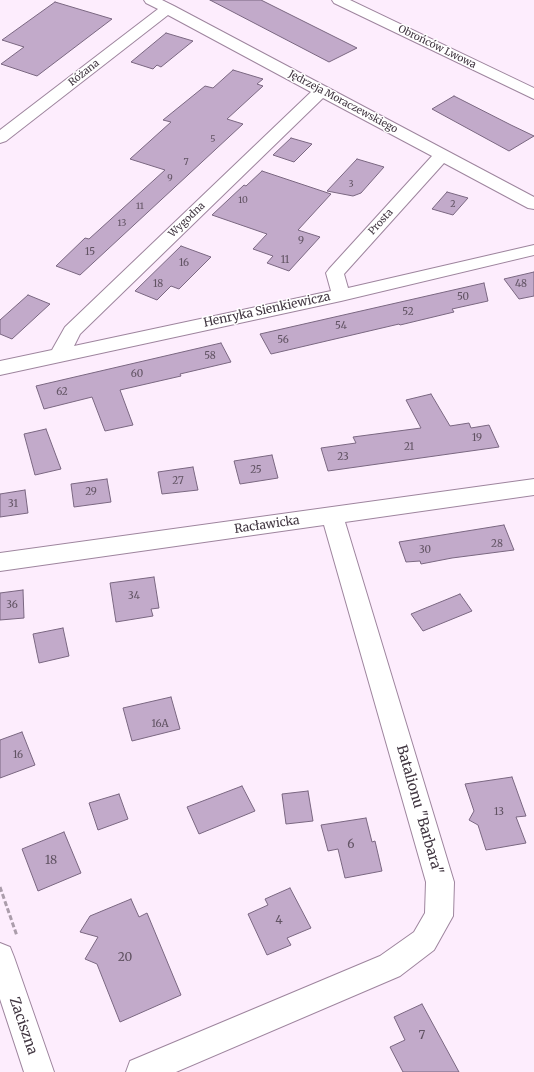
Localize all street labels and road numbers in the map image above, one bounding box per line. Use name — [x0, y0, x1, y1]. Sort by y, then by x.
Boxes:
street label: Obrońców Lwowa — [396, 23, 478, 71]
street label: Różana — [66, 57, 102, 89]
street label: Jędrzeja Moraczewskiego — [286, 68, 400, 136]
street label: Wygodna — [166, 200, 208, 240]
street label: Prosta — [366, 207, 396, 237]
street label: Henryka Sienkiewicza — [202, 290, 332, 330]
street label: Racławicka — [234, 513, 300, 537]
street label: Batalionu "Barbara" — [392, 743, 446, 877]
street label: Zaciszna — [5, 995, 41, 1057]

